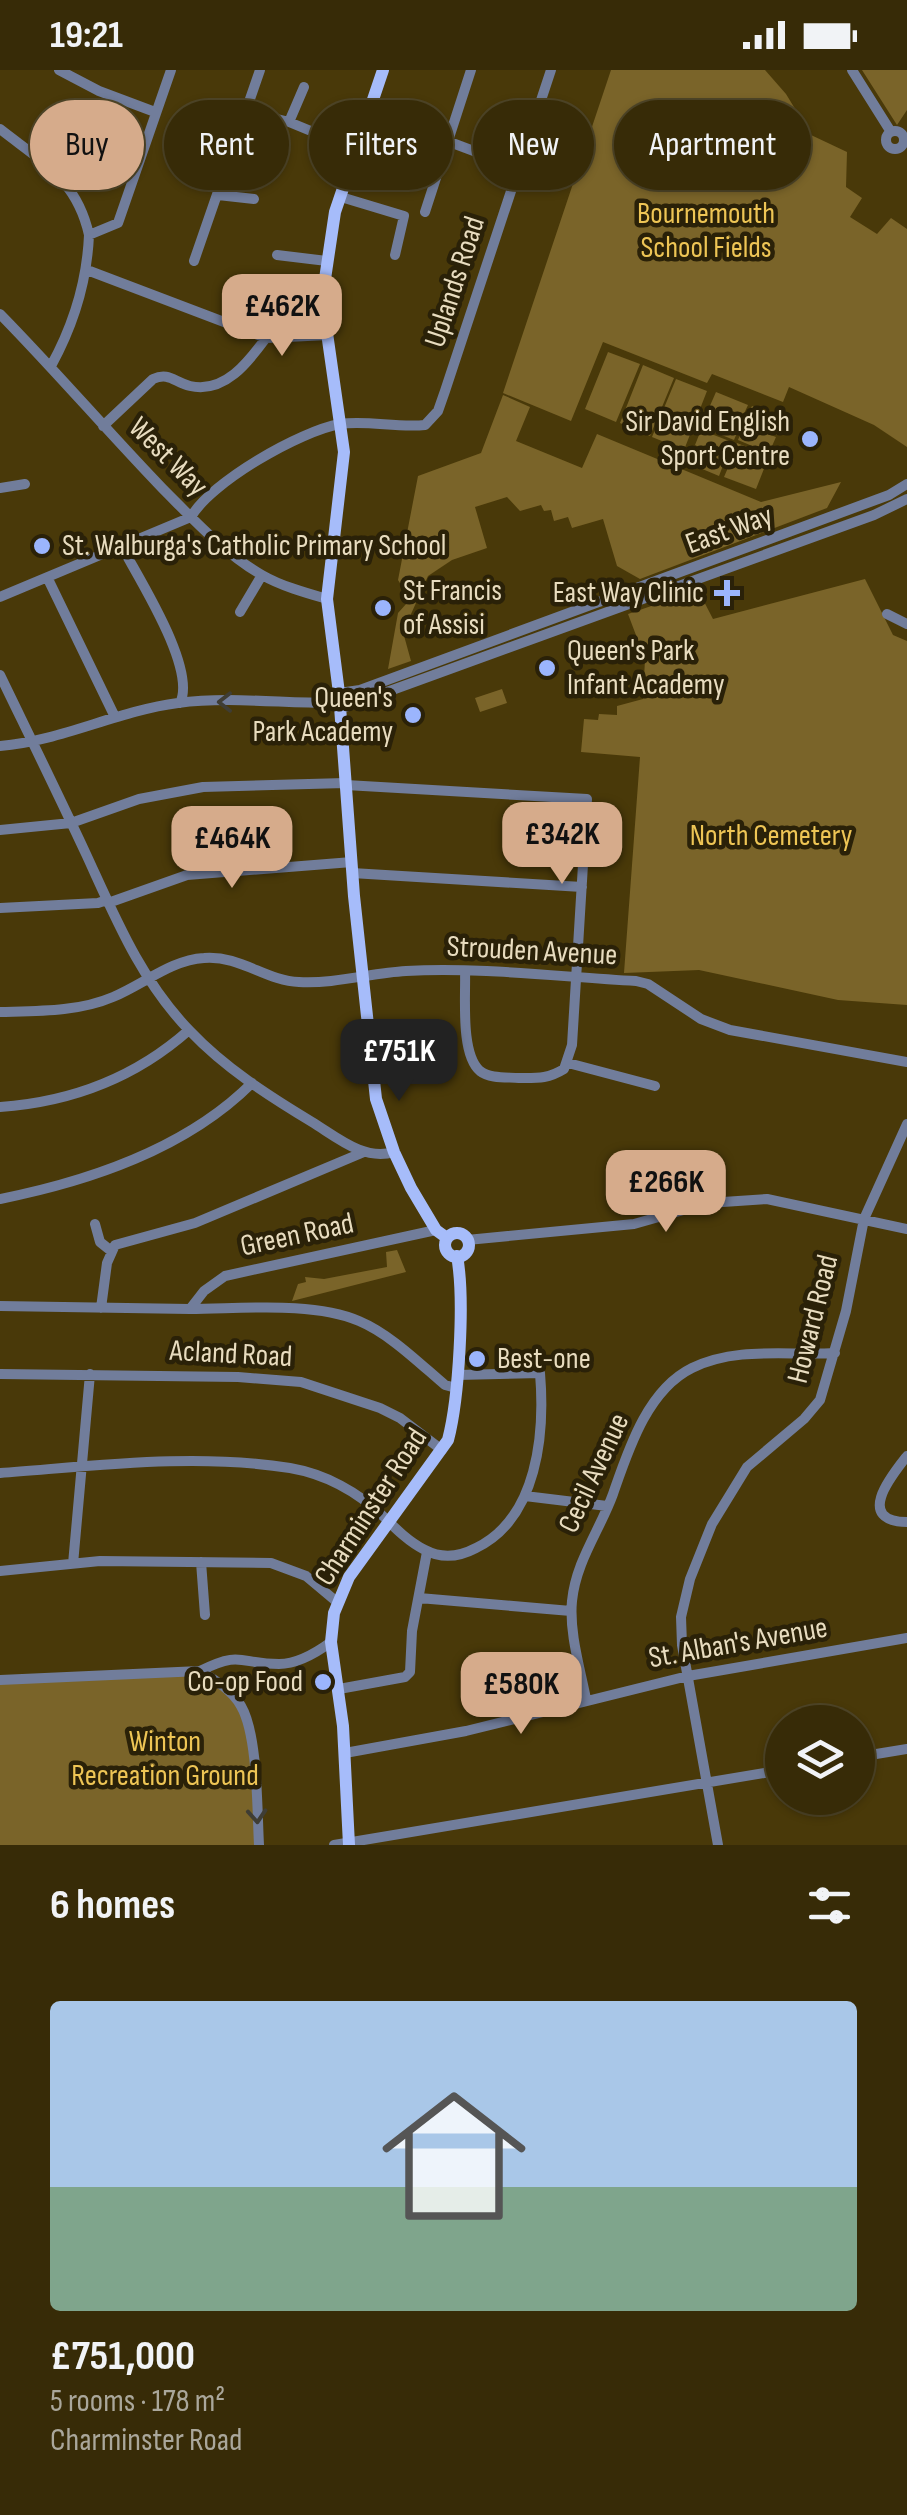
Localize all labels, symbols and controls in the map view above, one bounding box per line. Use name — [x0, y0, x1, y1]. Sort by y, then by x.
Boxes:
text: 19:21 — [50, 13, 123, 58]
chip: Buy — [30, 100, 144, 190]
chip: Rent — [164, 100, 289, 190]
chip: Filters — [309, 100, 453, 190]
chip: New — [473, 100, 594, 190]
chip: Apartment — [614, 100, 811, 190]
park label: Bournemouth School Fields — [637, 196, 775, 266]
street label: Uplands Road — [417, 212, 493, 352]
pin: £462K — [212, 274, 352, 359]
text: £462K — [244, 287, 320, 326]
place label: Sir David English Sport Centre — [625, 404, 790, 474]
street label: West Way — [121, 410, 215, 504]
marker: Sir David English Sport Centre — [799, 428, 821, 450]
street label: East Way — [681, 498, 778, 562]
place label: St. Walburga's Catholic Primary School — [62, 528, 446, 564]
marker: St. Walburga's Catholic Primary School — [31, 535, 53, 557]
place label: St Francis of Assisi — [403, 573, 502, 643]
place label: East Way Clinic — [553, 575, 704, 611]
marker: East Way Clinic — [714, 580, 740, 606]
marker: St Francis of Assisi — [372, 597, 394, 619]
place label: Queen's Park Infant Academy — [567, 633, 725, 703]
marker: Queen's Park Infant Academy — [536, 657, 558, 679]
place label: Queen's Park Academy — [253, 680, 393, 750]
one-way arrow — [216, 691, 232, 712]
marker: Queen's Park Academy — [402, 704, 424, 726]
pin: £342K — [492, 802, 632, 887]
pin: £464K — [162, 806, 302, 891]
text: £342K — [524, 815, 600, 854]
park label: North Cemetery — [690, 818, 853, 854]
text: £464K — [193, 819, 271, 858]
street label: Strouden Avenue — [446, 929, 618, 973]
pin: £751K — [329, 1019, 469, 1104]
text: £751K — [362, 1032, 436, 1071]
pin: £266K — [596, 1150, 736, 1235]
text: £266K — [628, 1163, 704, 1202]
street label: Green Road — [237, 1205, 357, 1265]
street label: Howard Road — [780, 1251, 846, 1387]
street label: Acland Road — [168, 1333, 293, 1375]
place label: Best-one — [497, 1341, 591, 1377]
marker: Best-one — [466, 1348, 488, 1370]
street label: Cecil Avenue — [551, 1408, 637, 1538]
street label: Charminster Road — [307, 1422, 435, 1592]
street label: St. Alban's Avenue — [646, 1610, 830, 1676]
pin: £580K — [451, 1652, 591, 1737]
place label: Co-op Food — [187, 1664, 303, 1700]
text: £580K — [483, 1665, 559, 1704]
marker: Co-op Food — [312, 1671, 334, 1693]
map controls — [765, 1705, 875, 1815]
button: layers — [765, 1705, 875, 1815]
park label: Winton Recreation Ground — [71, 1724, 259, 1794]
one-way arrow — [246, 1808, 268, 1824]
icon: filters — [802, 1878, 857, 1933]
text: 6 homes — [50, 1880, 175, 1931]
icon: home — [364, 2066, 544, 2246]
text: £751,000 — [50, 2331, 195, 2382]
text: 5 rooms · 178 m² — [50, 2382, 225, 2421]
text: Charminster Road — [50, 2421, 242, 2460]

